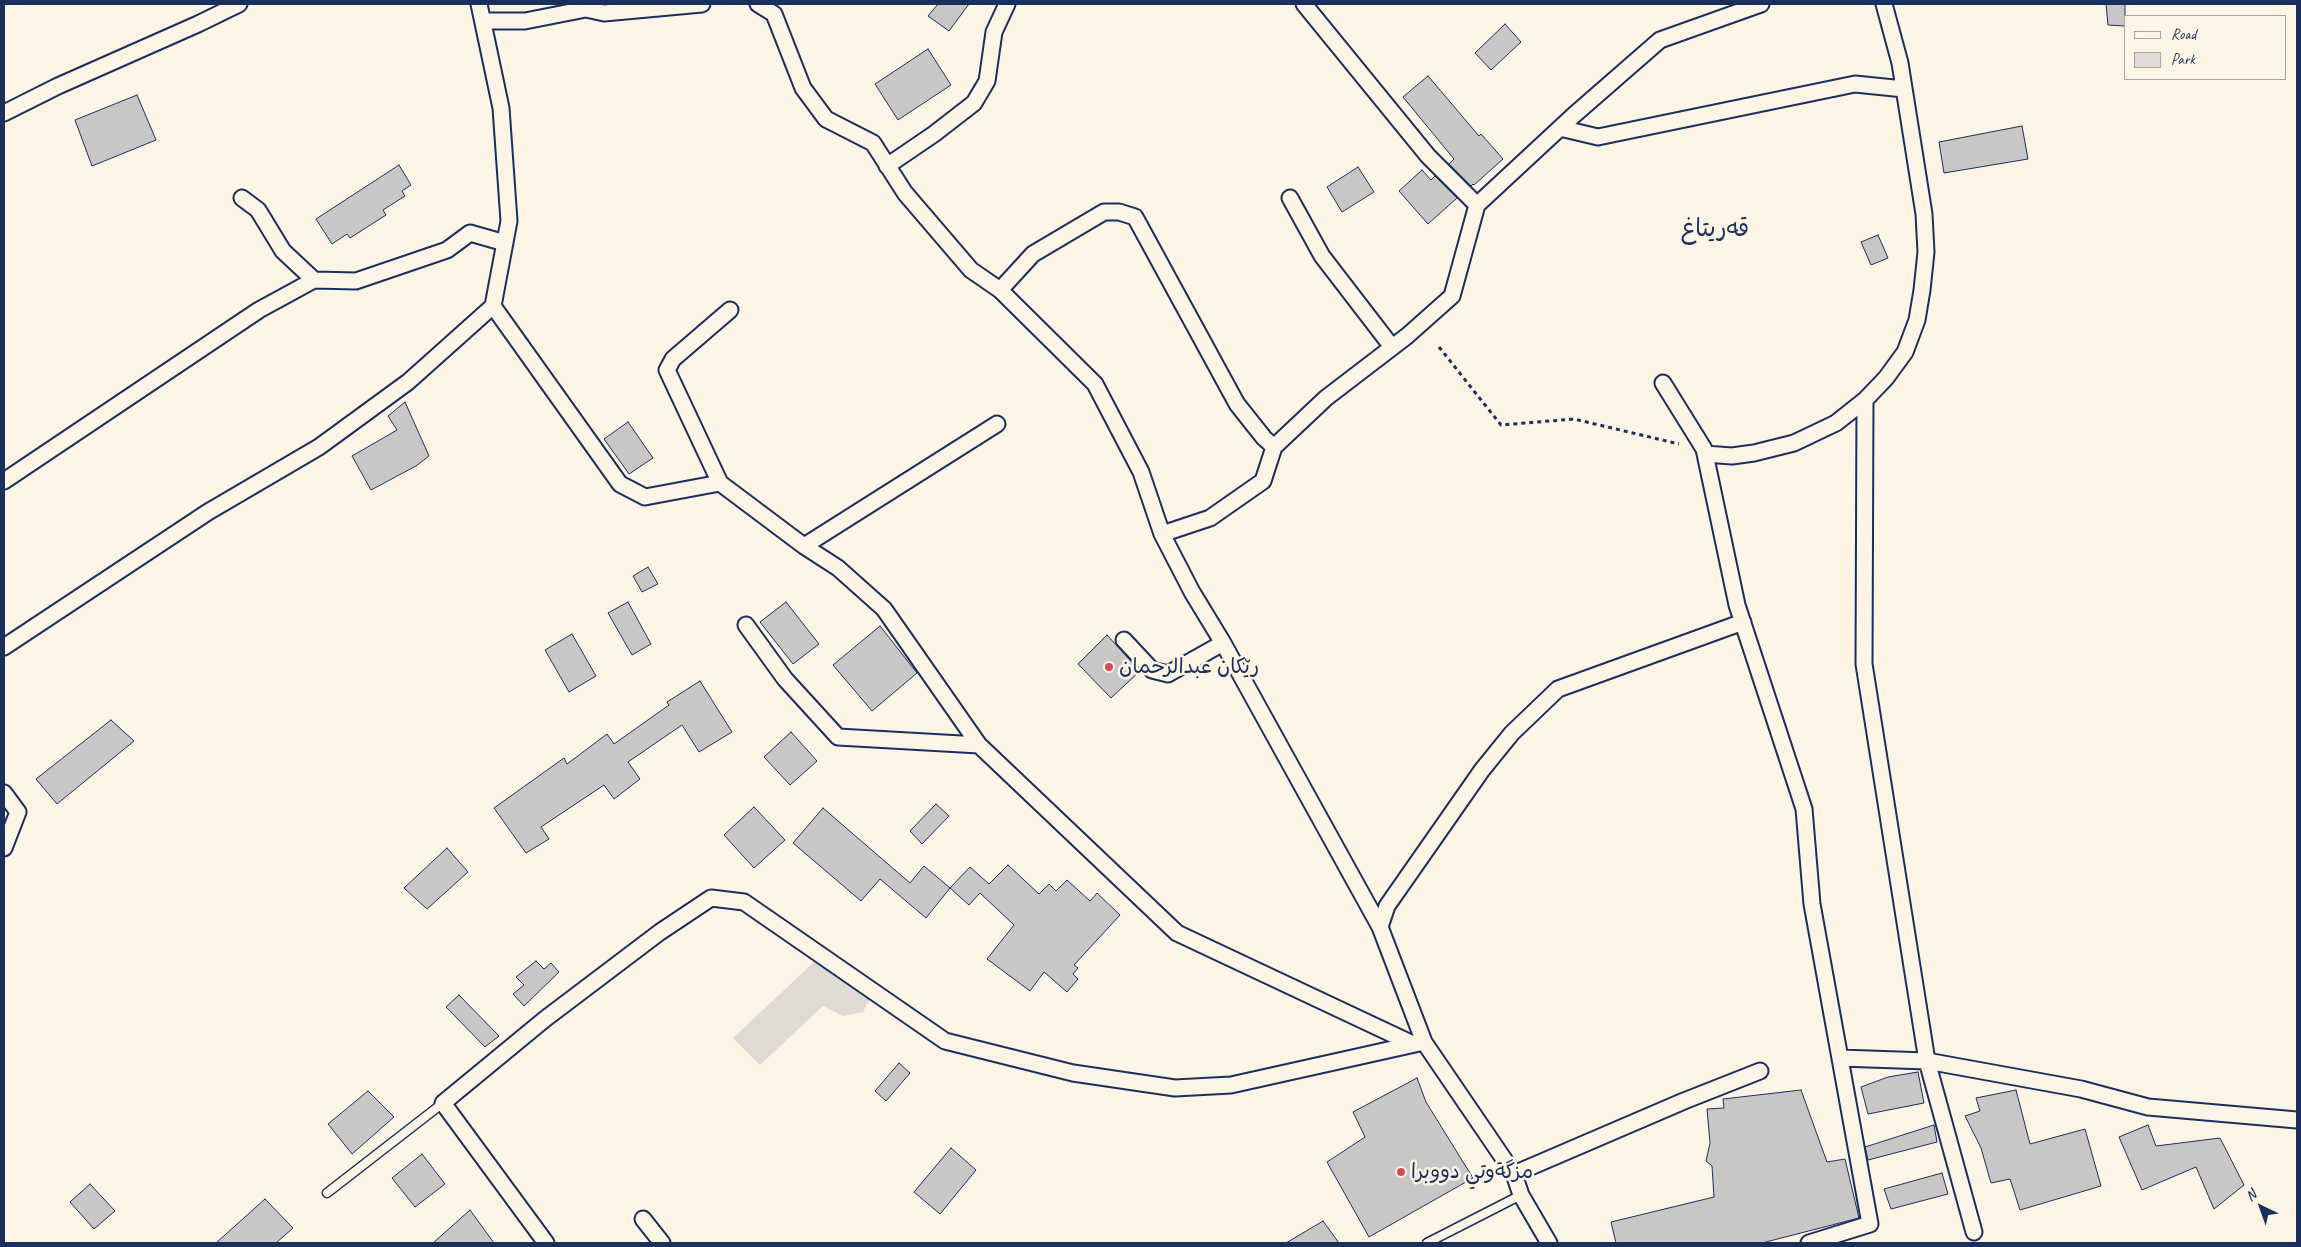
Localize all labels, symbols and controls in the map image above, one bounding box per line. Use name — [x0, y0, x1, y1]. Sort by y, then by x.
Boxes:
legend — [2124, 15, 2286, 80]
text: Road — [2171, 25, 2196, 44]
text: Park — [2171, 50, 2195, 69]
district label: قەریتاغ — [1681, 216, 1749, 244]
place label: رێكان عبدالرحمان — [1119, 654, 1259, 680]
marker: رێكان عبدالرحمان — [1103, 661, 1115, 673]
place label: مزگةوتي دووبرا — [1411, 1159, 1533, 1185]
marker: مزگةوتي دووبرا — [1395, 1166, 1407, 1178]
north arrow — [2236, 1182, 2286, 1232]
text: N — [2242, 1186, 2260, 1205]

